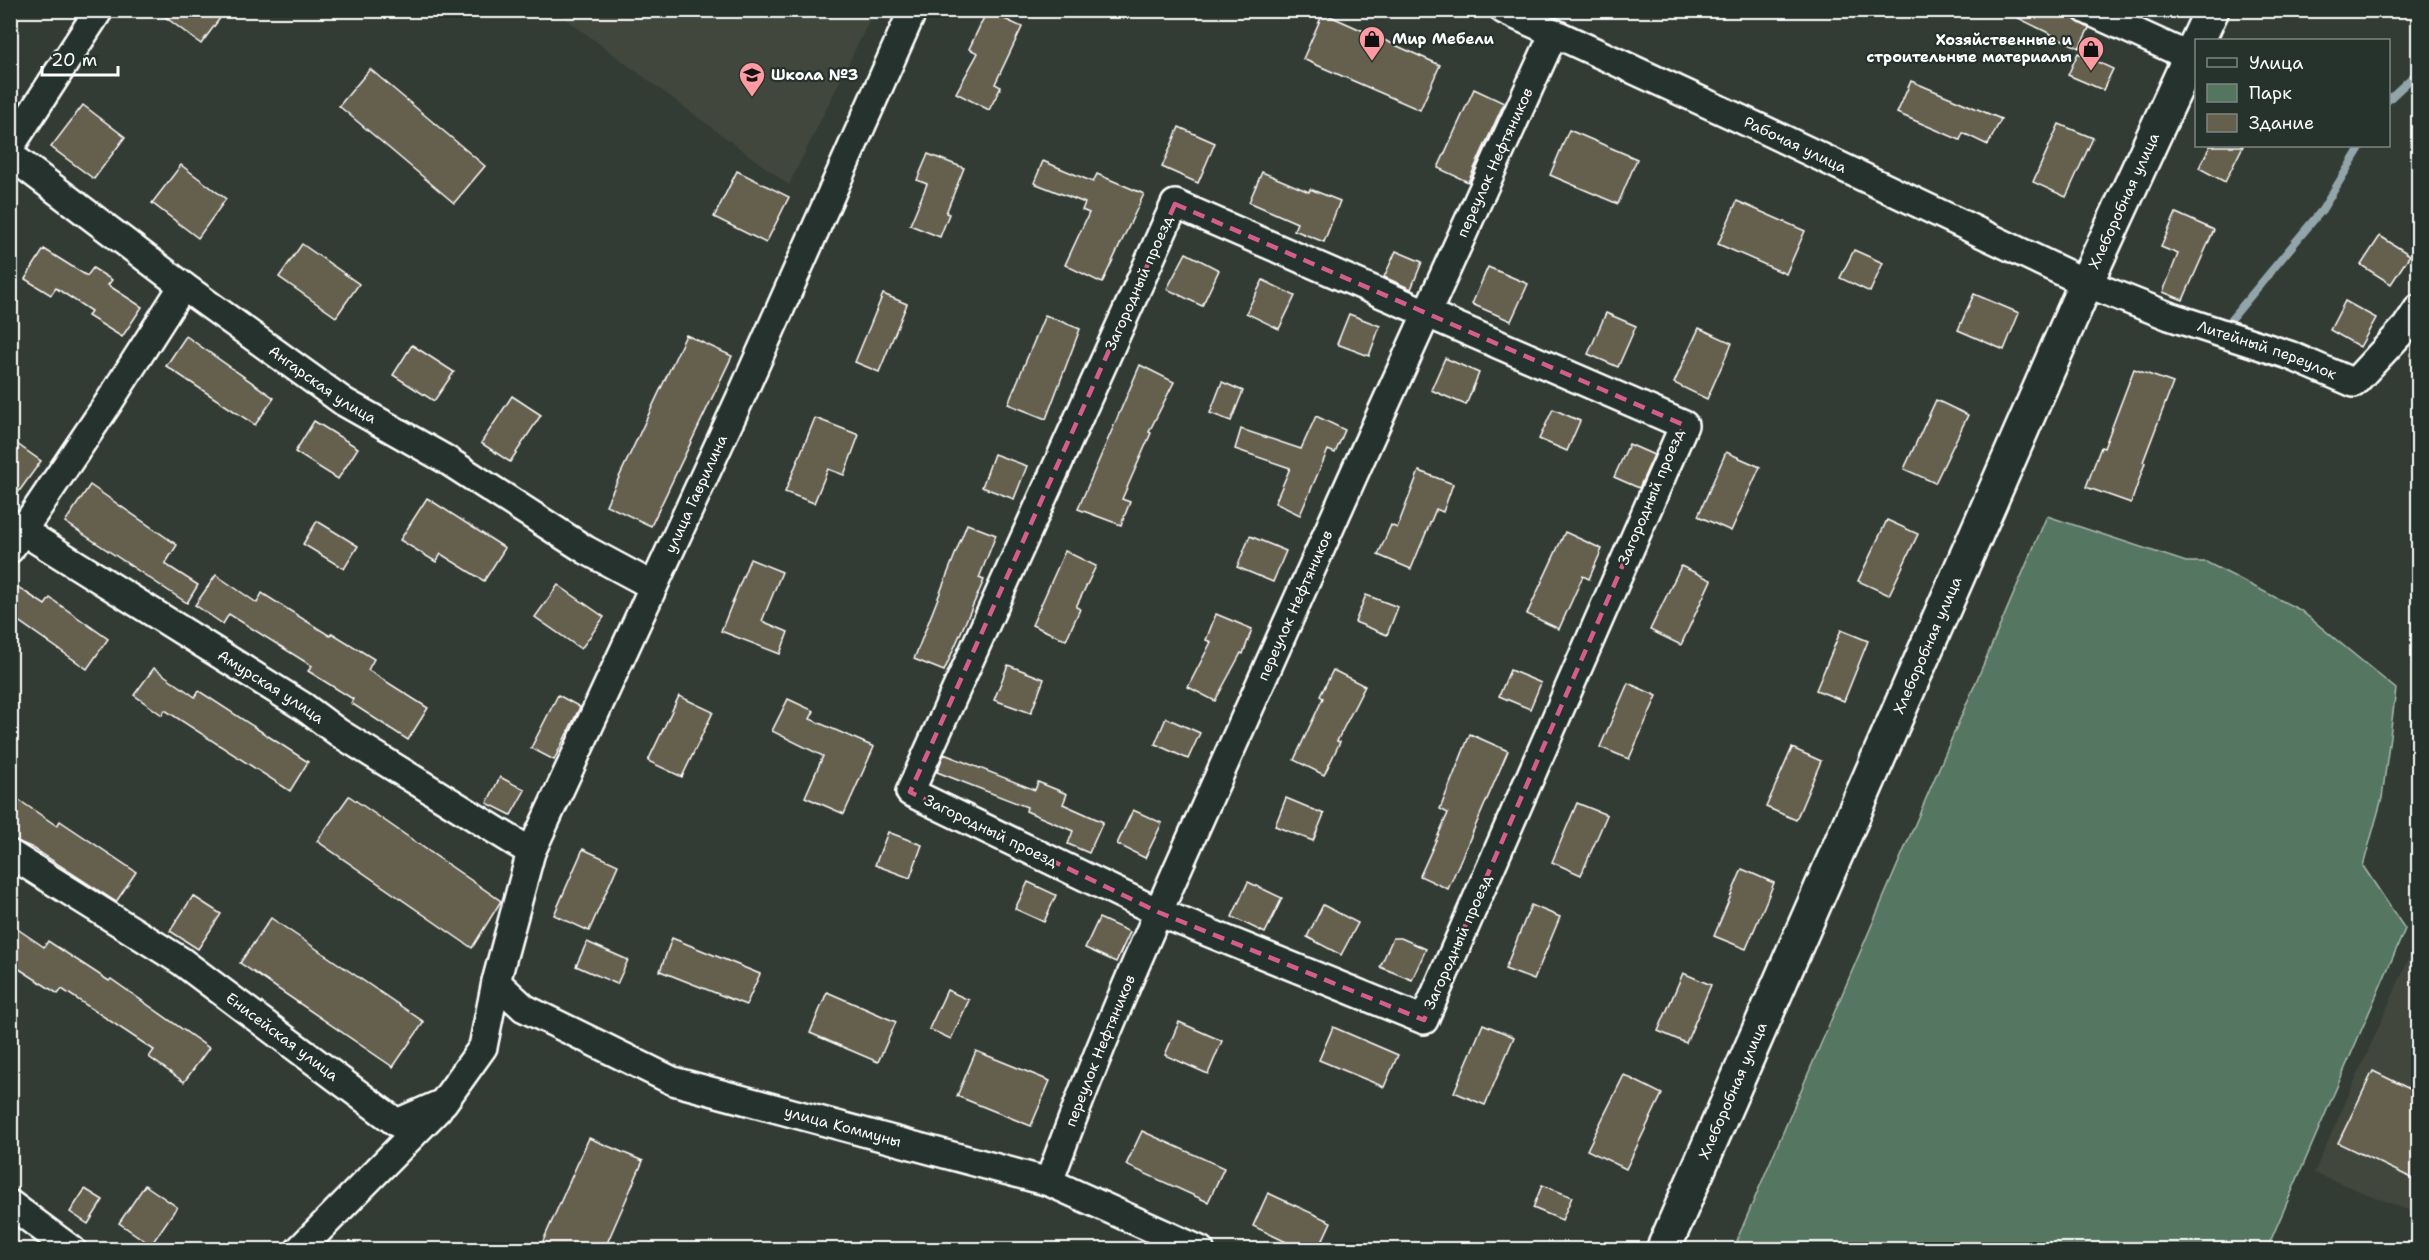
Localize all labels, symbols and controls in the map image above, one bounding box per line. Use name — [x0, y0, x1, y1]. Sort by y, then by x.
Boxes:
shop icon: Мир Мебели — [1357, 24, 1387, 62]
place label: Мир Мебели — [1392, 29, 1495, 49]
place label: Хозяйственные и строительные материалы — [1866, 30, 2073, 67]
shop icon: Хозяйственные и строительные материалы — [2076, 34, 2106, 72]
scale bar — [42, 39, 118, 77]
legend — [2195, 39, 2390, 147]
text: 20 m — [51, 48, 97, 72]
text: Улица — [2249, 51, 2303, 75]
school or university icon: Школа №3 — [737, 60, 767, 98]
place label: Школа №3 — [771, 65, 858, 85]
text: Парк — [2249, 81, 2292, 105]
street label: переулок Нефтяников — [1452, 84, 1538, 241]
text: Здание — [2249, 111, 2314, 135]
street label: Рабочая улица — [1741, 112, 1850, 178]
street label: Хлеборобная улица — [2084, 129, 2164, 272]
street label: Загородный проезд — [1100, 212, 1178, 354]
street label: Литейный переулок — [2195, 316, 2340, 384]
street label: Ангарская улица — [265, 341, 381, 429]
street label: Загородный проезд — [1613, 426, 1689, 568]
street label: улица Гаврилина — [660, 431, 732, 556]
street label: переулок Нефтяников — [1253, 527, 1337, 684]
street label: Хлеборобная улица — [1889, 573, 1967, 717]
street label: Амурская улица — [214, 645, 329, 729]
street label: Загородный проезд — [921, 790, 1061, 872]
street label: Загородный проезд — [1419, 871, 1497, 1013]
street label: переулок Нефтяников — [1060, 971, 1140, 1130]
street label: Енисейская улица — [222, 988, 343, 1086]
street label: Хлеборобная улица — [1694, 1018, 1772, 1162]
street label: улица Коммуны — [782, 1101, 903, 1152]

